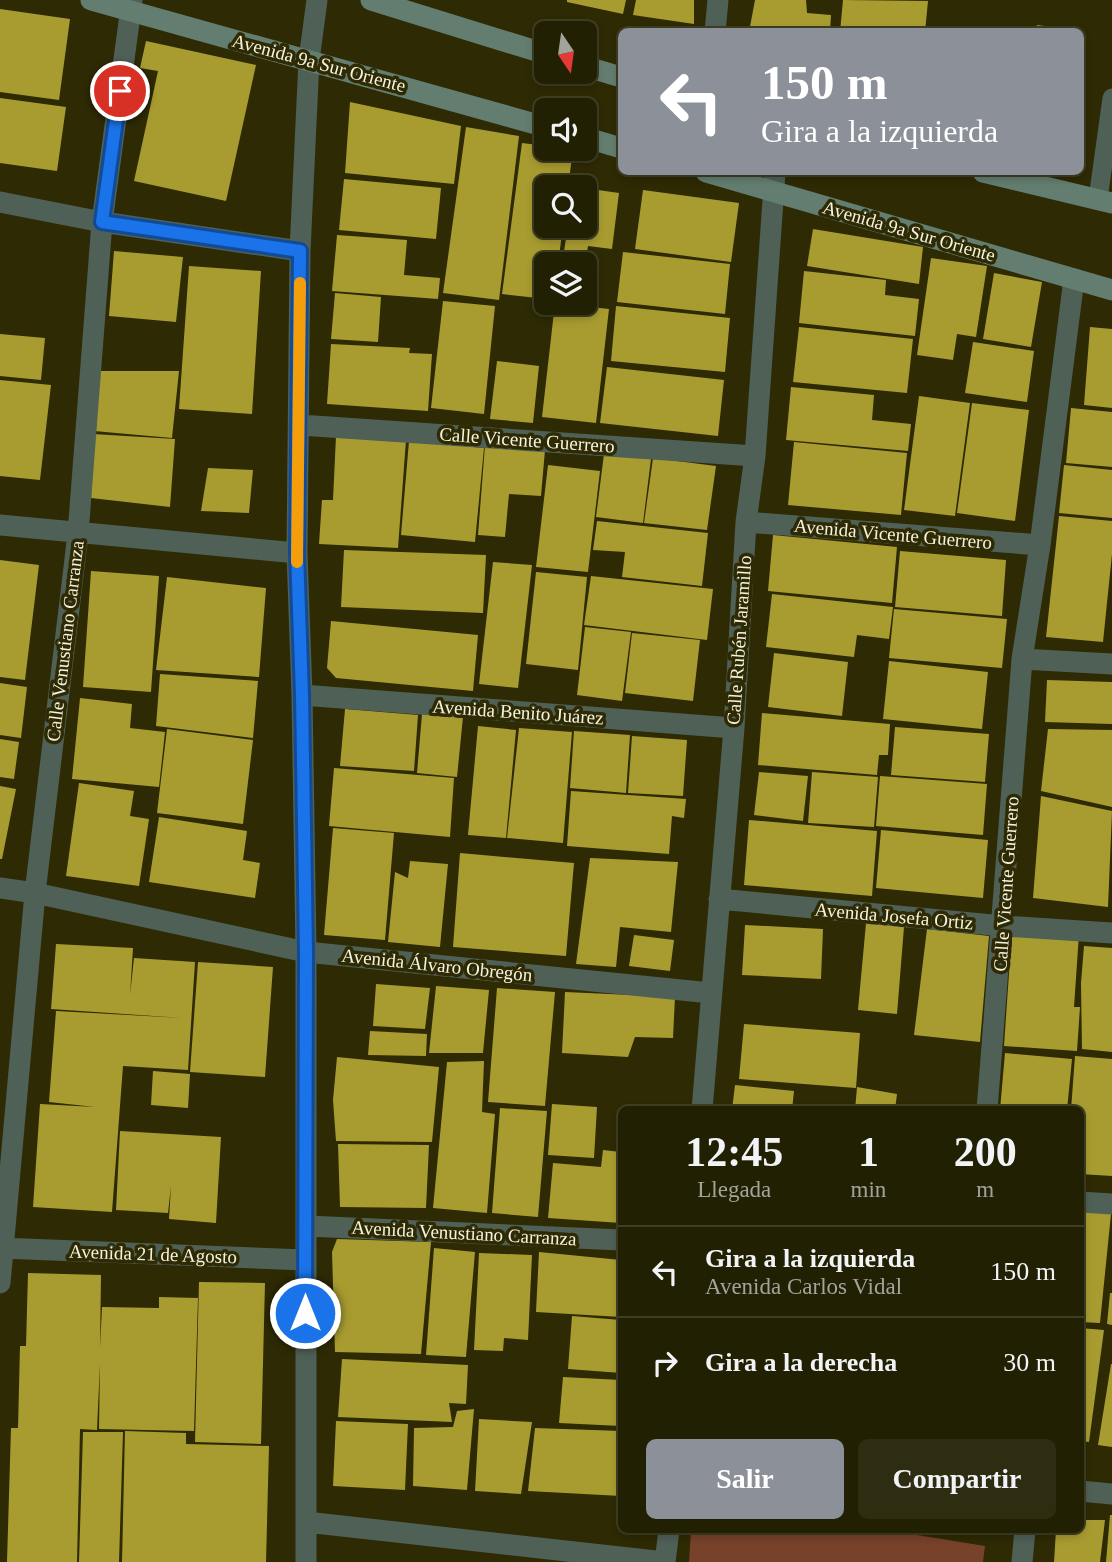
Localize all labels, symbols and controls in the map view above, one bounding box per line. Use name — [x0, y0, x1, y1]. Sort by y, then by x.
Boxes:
north arrow — [534, 21, 597, 84]
map controls — [534, 21, 597, 315]
street label: Avenida 9a Sur Oriente — [230, 30, 408, 96]
text: 150 m — [761, 55, 888, 110]
icon: left — [646, 56, 737, 147]
pin — [90, 61, 150, 121]
icon: arrive — [101, 72, 139, 110]
button: sound — [534, 98, 597, 161]
text: Gira a la izquierda — [761, 113, 998, 149]
button: search — [534, 175, 597, 238]
street label: Avenida 9a Sur Oriente — [820, 196, 998, 266]
button: layers — [534, 252, 597, 315]
street label: Calle Vicente Guerrero — [439, 423, 615, 457]
street label: Avenida Vicente Guerrero — [793, 515, 993, 553]
street label: Calle Venustiano Carranza — [42, 539, 88, 743]
street label: Calle Rubén Jaramillo — [723, 555, 755, 725]
street label: Avenida Benito Juárez — [432, 696, 604, 728]
street label: Calle Vicente Guerrero — [989, 796, 1023, 972]
street label: Avenida Josefa Ortiz — [814, 899, 974, 933]
street label: Avenida Álvaro Obregón — [341, 945, 534, 986]
text: 12:45 — [685, 1129, 783, 1175]
text: 1 — [858, 1129, 879, 1175]
text: 200 — [954, 1129, 1017, 1175]
text: Llegada — [697, 1177, 771, 1202]
text: min — [851, 1177, 886, 1202]
text: m — [976, 1177, 994, 1202]
street label: Avenida Venustiano Carranza — [351, 1217, 578, 1249]
street label: Avenida 21 de Agosto — [69, 1241, 237, 1267]
text: Gira a la izquierda — [705, 1244, 915, 1273]
icon: left — [646, 1253, 684, 1291]
text: 150 m — [990, 1257, 1056, 1286]
text: Avenida Carlos Vidal — [705, 1274, 902, 1299]
position arrow — [268, 1276, 342, 1350]
icon: right — [646, 1344, 684, 1382]
text: Gira a la derecha — [705, 1348, 897, 1377]
text: 30 m — [1003, 1348, 1056, 1377]
button: Salir — [646, 1439, 844, 1519]
button: Compartir — [858, 1439, 1056, 1519]

